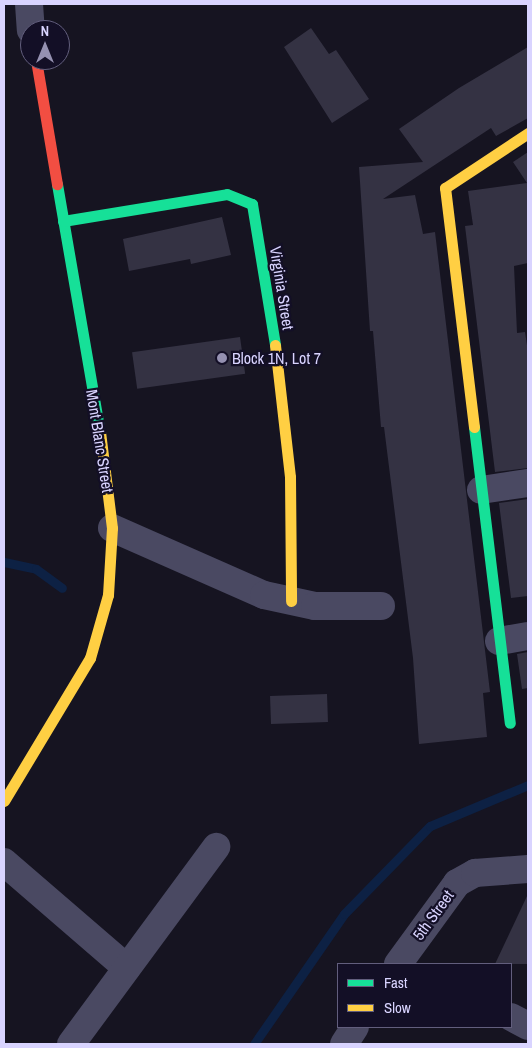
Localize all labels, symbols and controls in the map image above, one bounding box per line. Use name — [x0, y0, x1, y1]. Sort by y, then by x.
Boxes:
north arrow — [20, 20, 70, 70]
text: N — [41, 22, 49, 40]
street label: Virginia Street — [266, 245, 298, 331]
place label: Block 1N, Lot 7 — [232, 348, 321, 368]
marker: Block 1N, Lot 7 — [216, 352, 228, 364]
street label: Mont Blanc Street — [82, 388, 118, 494]
street label: 5th Street — [409, 886, 457, 944]
legend — [337, 963, 512, 1028]
text: Fast — [384, 972, 407, 993]
text: Slow — [384, 997, 411, 1018]

